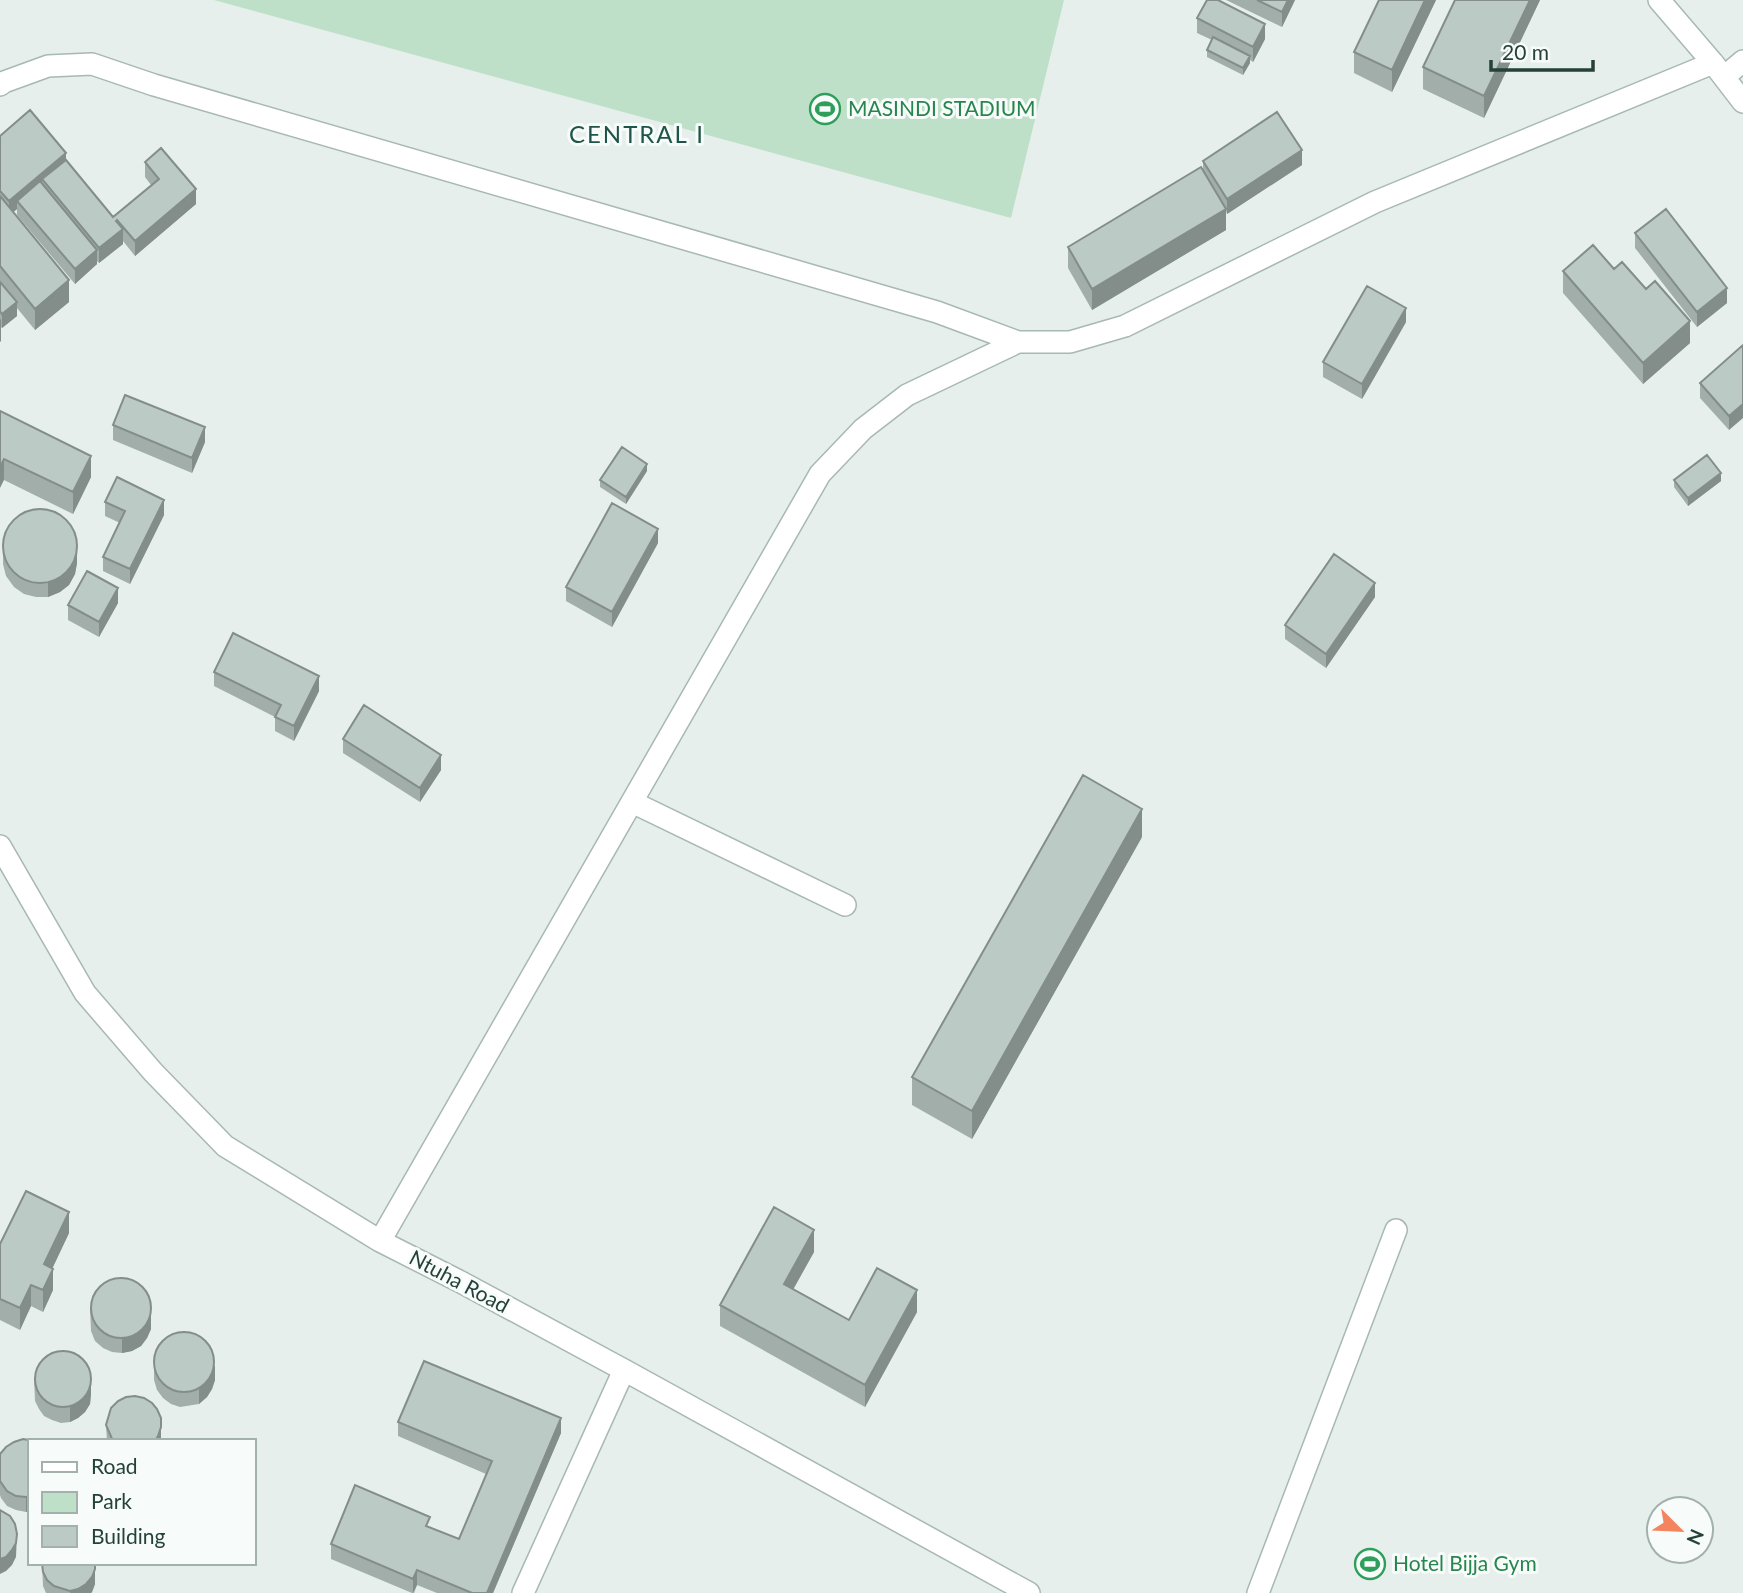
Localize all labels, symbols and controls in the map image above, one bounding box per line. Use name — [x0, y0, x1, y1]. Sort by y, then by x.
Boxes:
scale bar — [1491, 28, 1592, 72]
text: 20 m — [1502, 39, 1549, 64]
sports icon: MASINDI STADIUM — [808, 92, 842, 126]
place label: MASINDI STADIUM — [848, 95, 1036, 120]
district label: CENTRAL I — [569, 119, 705, 148]
street label: Ntuha Road — [406, 1244, 514, 1317]
legend — [28, 1439, 256, 1565]
text: Road — [91, 1453, 138, 1478]
text: Park — [91, 1488, 132, 1513]
north arrow — [1645, 1495, 1715, 1565]
text: Building — [91, 1523, 166, 1548]
text: N — [1683, 1526, 1709, 1548]
sports icon: Hotel Bijja Gym — [1353, 1547, 1387, 1581]
place label: Hotel Bijja Gym — [1393, 1550, 1537, 1575]

